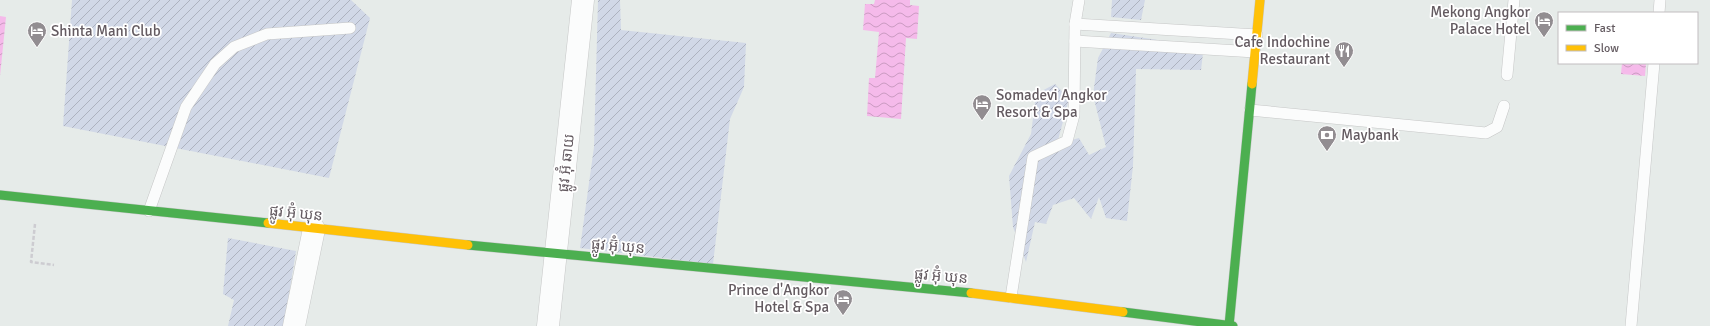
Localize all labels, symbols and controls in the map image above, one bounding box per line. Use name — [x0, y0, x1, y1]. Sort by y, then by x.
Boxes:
place label: Mekong Angkor Palace Hotel — [1430, 3, 1530, 38]
hotel icon: Mekong Angkor Palace Hotel — [1533, 10, 1555, 38]
legend — [1558, 12, 1698, 64]
hotel icon: Shinta Mani Club — [26, 20, 48, 48]
text: Fast — [1594, 21, 1615, 36]
place label: Shinta Mani Club — [51, 22, 161, 40]
place label: Cafe Indochine Restaurant — [1234, 33, 1330, 68]
restaurant icon: Cafe Indochine Restaurant — [1333, 40, 1355, 68]
text: Slow — [1594, 41, 1619, 56]
place label: Somadevi Angkor Resort & Spa — [996, 86, 1107, 121]
hotel icon: Somadevi Angkor Resort & Spa — [971, 93, 993, 121]
bank icon: Maybank — [1316, 124, 1338, 152]
place label: Maybank — [1341, 126, 1399, 144]
street label: ផ្លូវ អ៊ុំ ឆាយ — [552, 133, 582, 194]
street label: ផ្លូវ អ៊ុំ ឃុន — [268, 200, 324, 229]
street label: ផ្លូវ អ៊ុំ ឃុន — [590, 233, 646, 262]
street label: ផ្លូវ អ៊ុំ ឃុន — [913, 263, 969, 292]
place label: Prince d'Angkor Hotel & Spa — [728, 281, 829, 316]
hotel icon: Prince d'Angkor Hotel & Spa — [832, 288, 854, 316]

